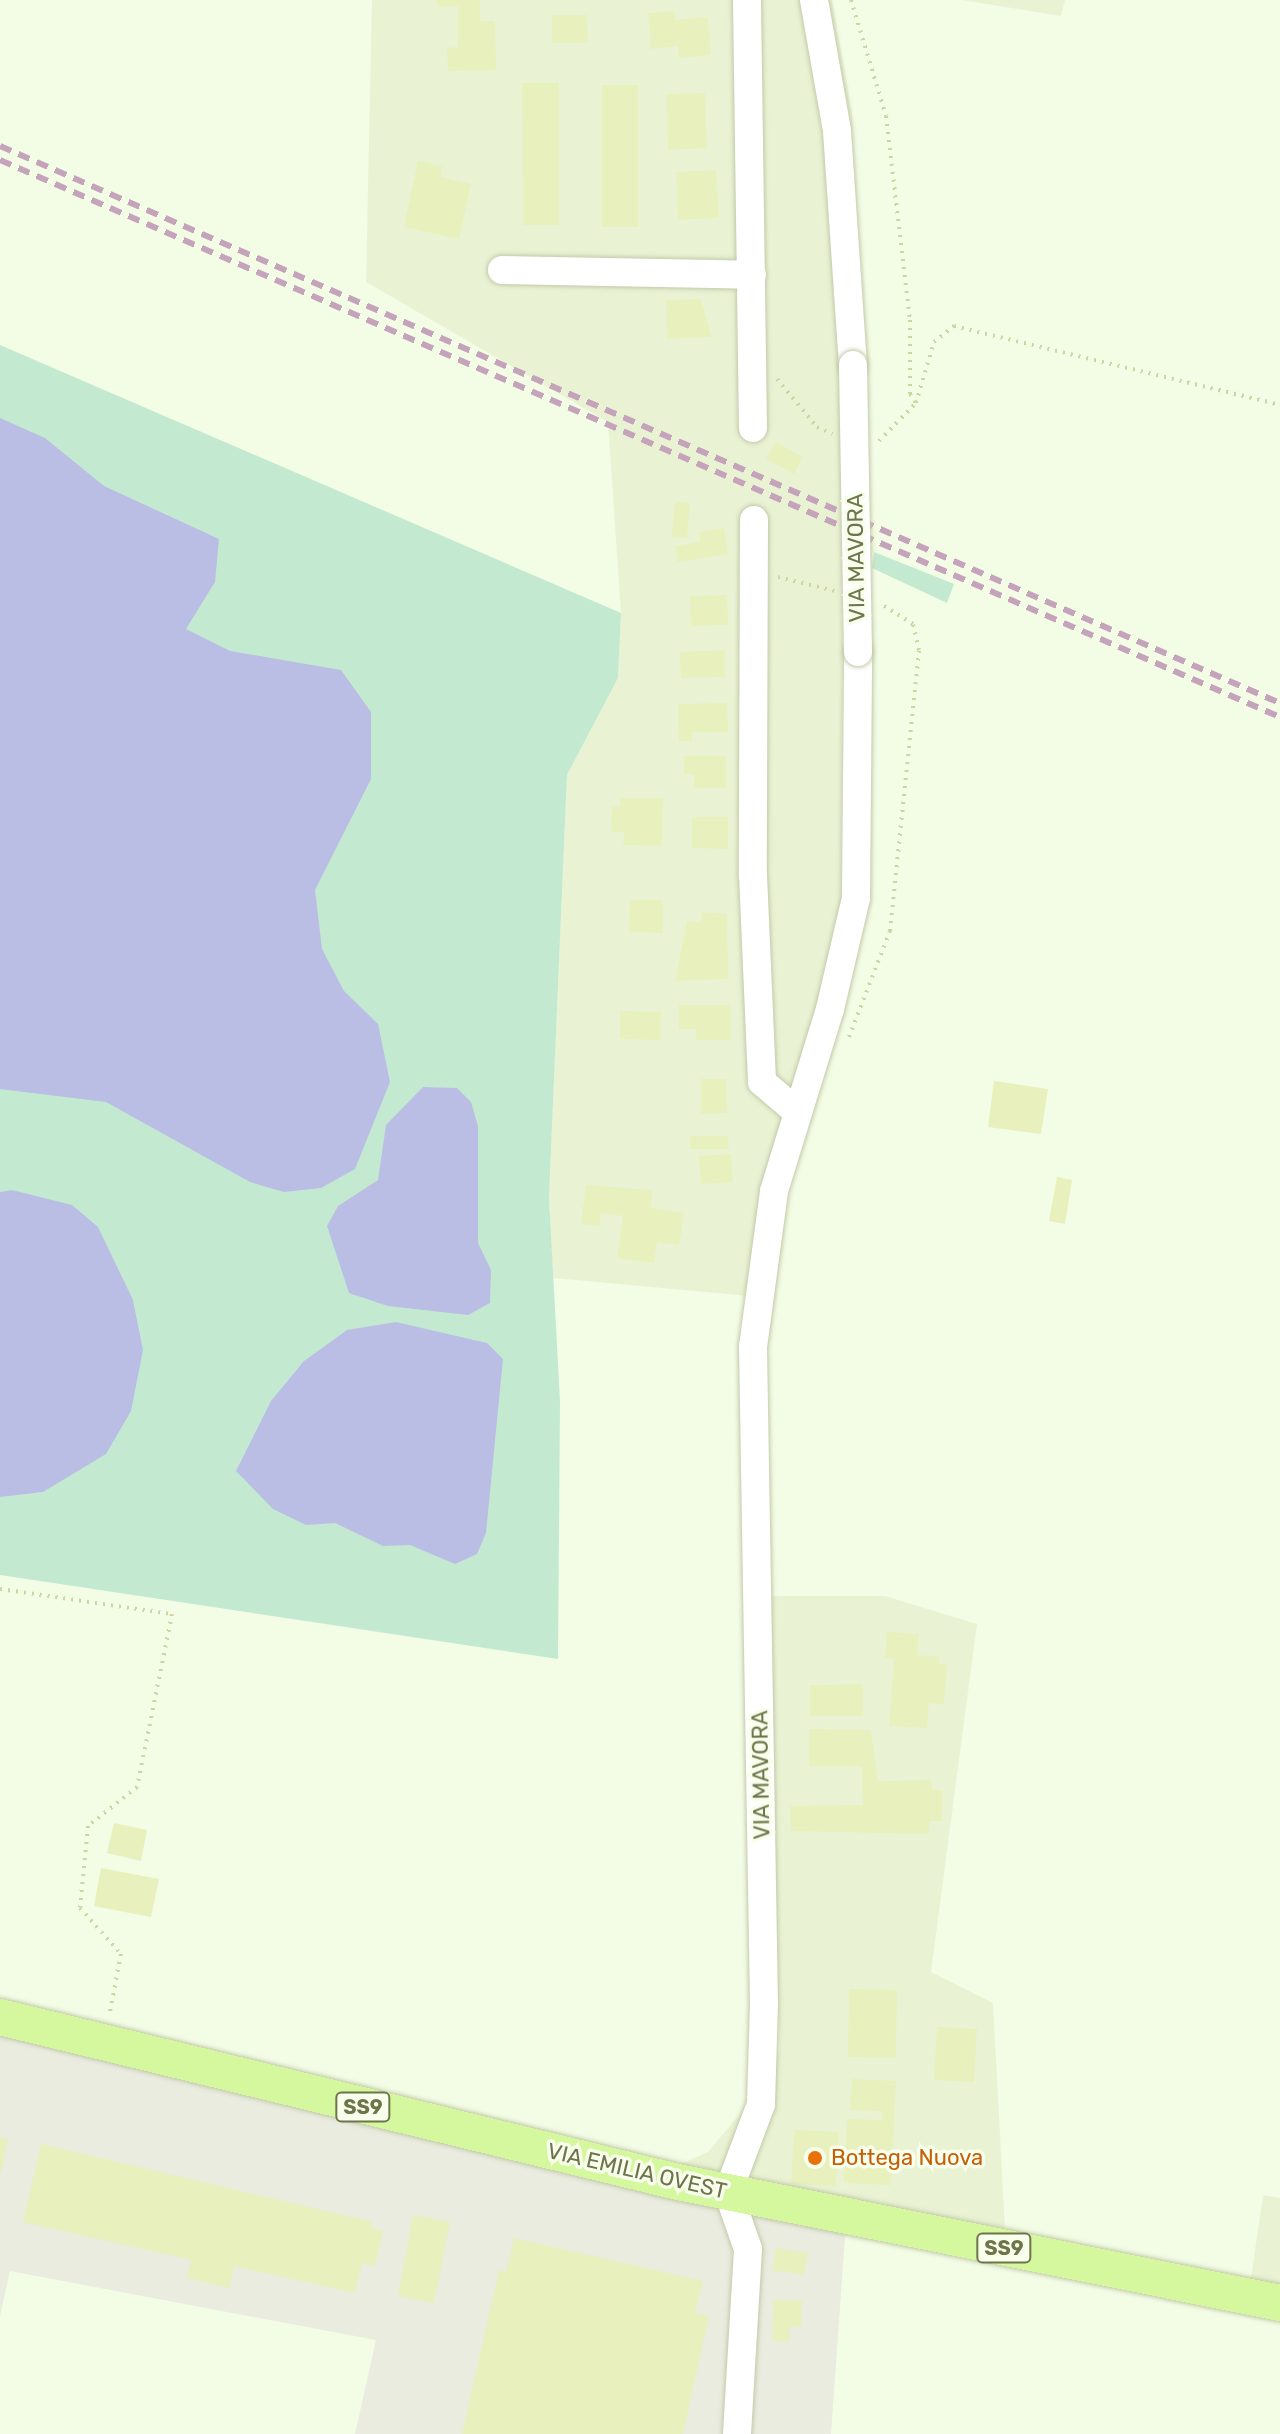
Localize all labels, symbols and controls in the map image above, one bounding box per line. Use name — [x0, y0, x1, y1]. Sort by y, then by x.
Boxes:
street label: VIA MAVORA — [842, 493, 870, 623]
street label: VIA MAVORA — [747, 1710, 775, 1840]
road number: SS9 — [335, 2091, 391, 2123]
street label: VIA EMILIA OVEST — [544, 2137, 730, 2205]
place label: Bottega Nuova — [831, 2145, 983, 2171]
marker: Bottega Nuova — [806, 2149, 824, 2167]
road number: SS9 — [976, 2232, 1032, 2264]

